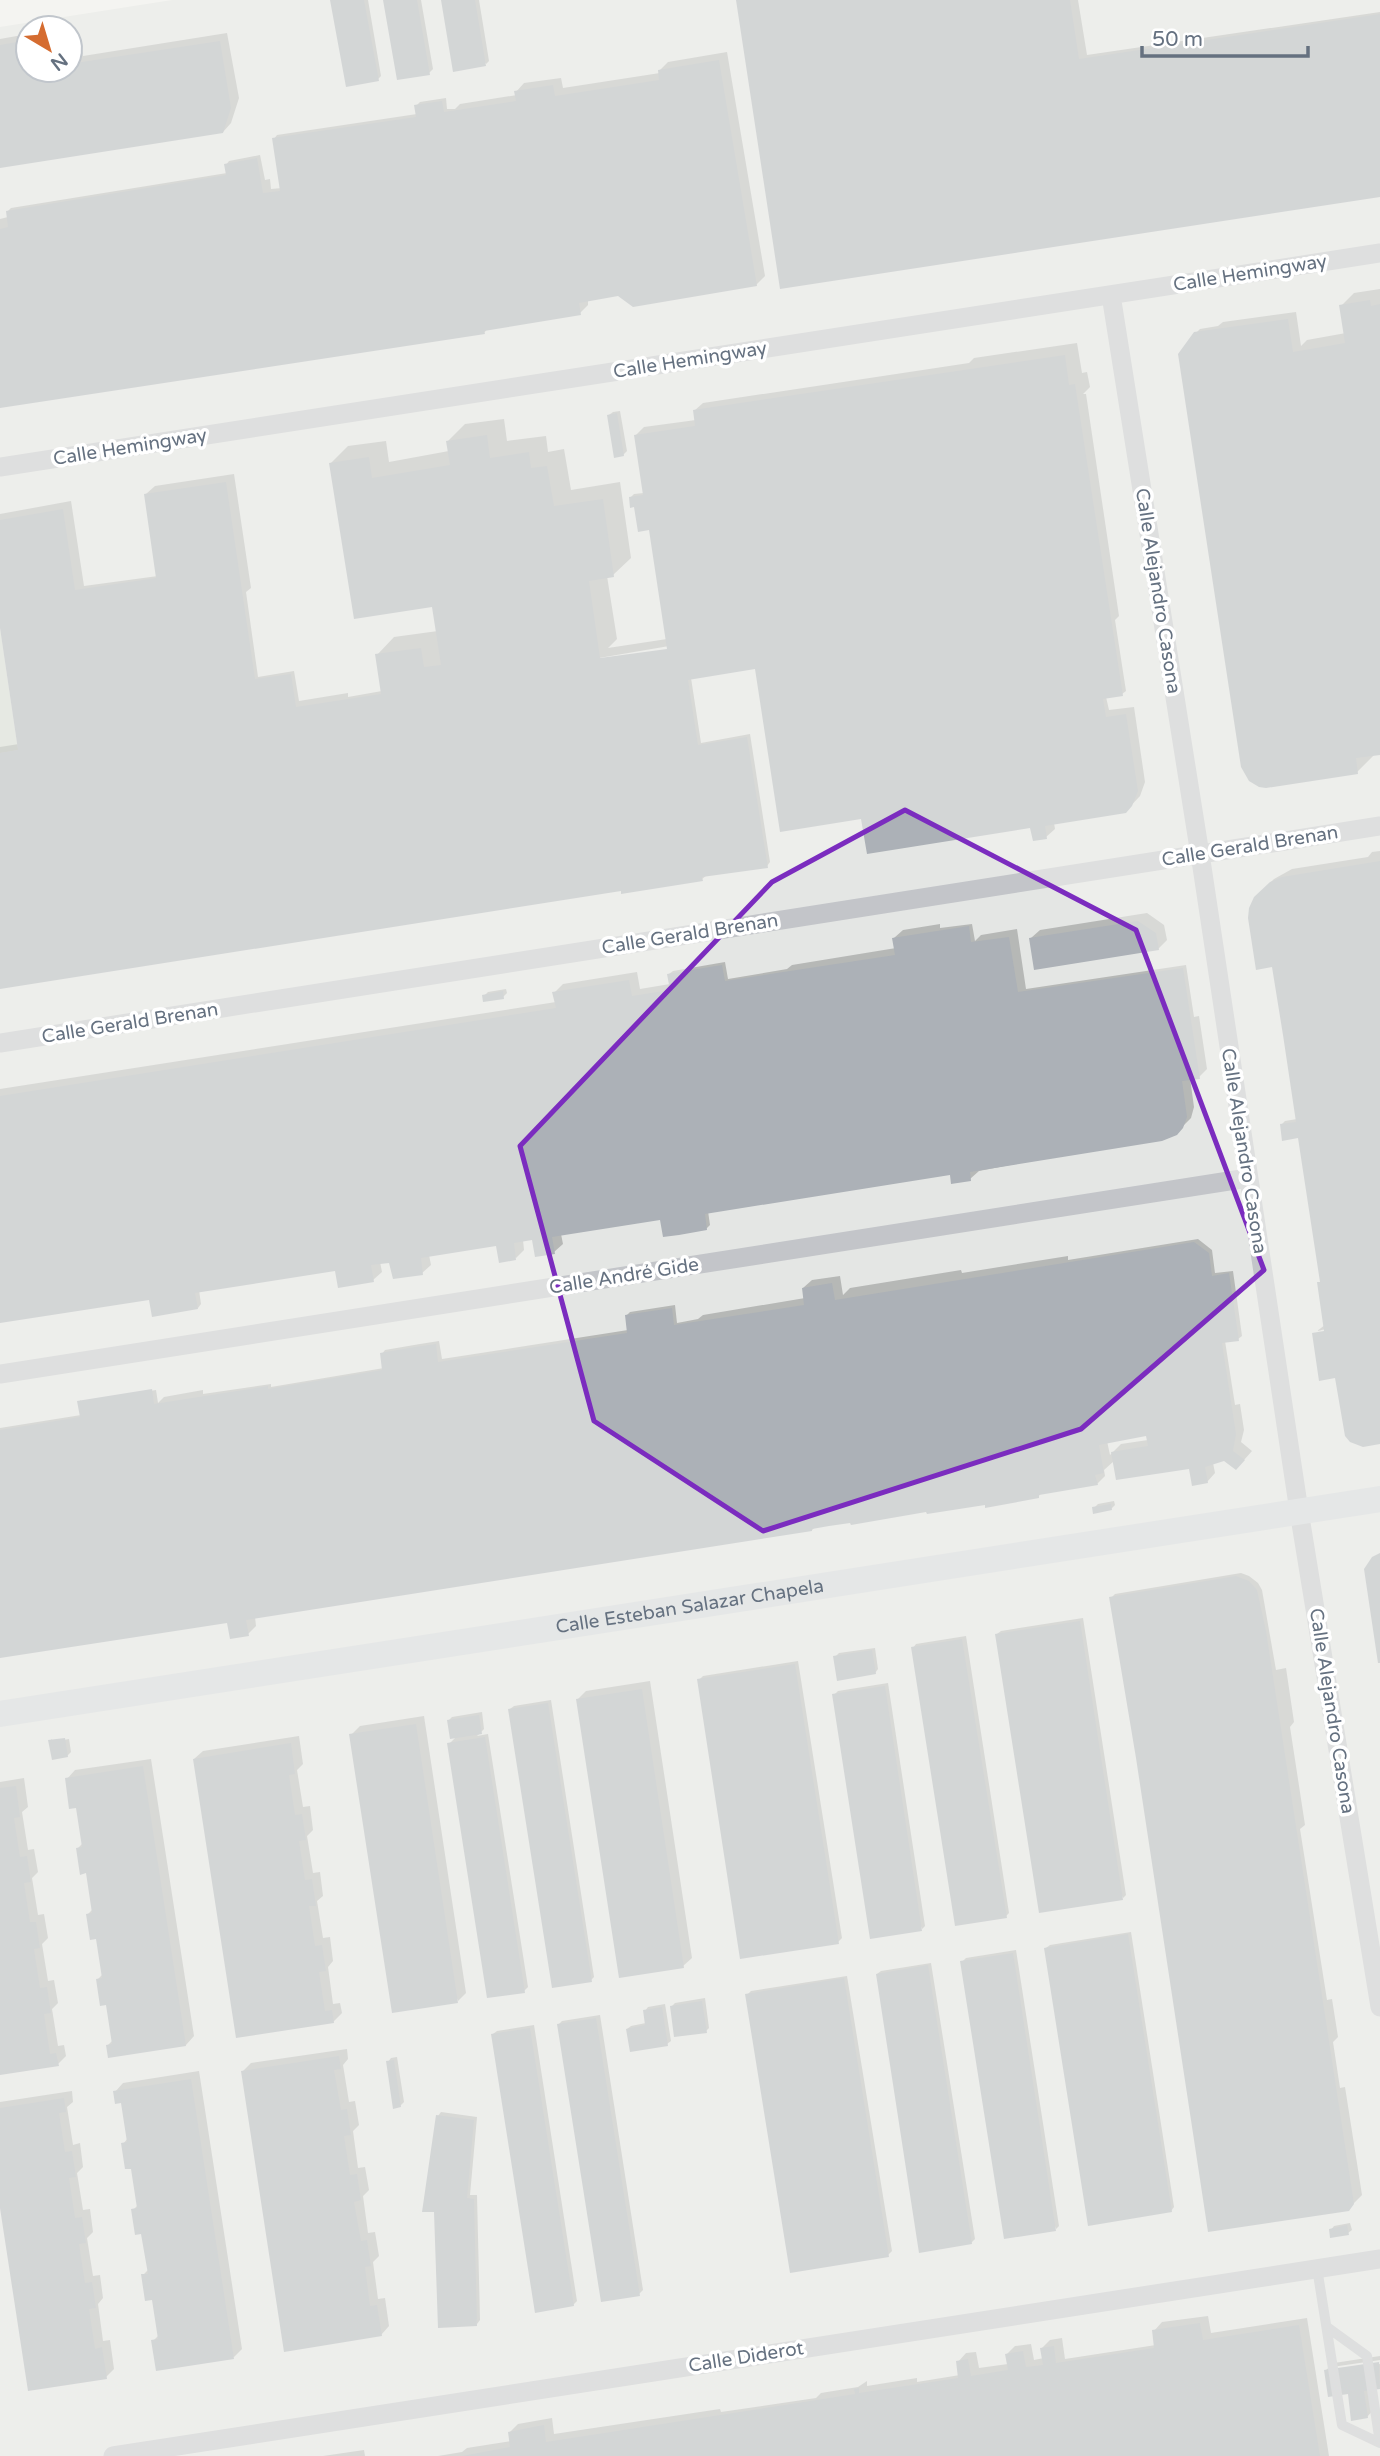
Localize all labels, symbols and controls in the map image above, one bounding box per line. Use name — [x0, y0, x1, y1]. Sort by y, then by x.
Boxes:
north arrow — [14, 14, 84, 84]
scale bar — [1142, 14, 1308, 58]
text: 50 m — [1152, 27, 1203, 52]
text: N — [46, 48, 72, 75]
street label: Calle Hemingway — [1172, 250, 1328, 296]
street label: Calle Hemingway — [612, 337, 768, 383]
street label: Calle Hemingway — [52, 424, 208, 470]
street label: Calle Alejandro Casona — [1131, 487, 1185, 695]
street label: Calle Gerald Brenan — [1160, 821, 1340, 871]
street label: Calle Gerald Brenan — [600, 909, 780, 959]
street label: Calle Gerald Brenan — [40, 998, 220, 1048]
street label: Calle Alejandro Casona — [1217, 1047, 1271, 1255]
street label: Calle André Gide — [548, 1253, 700, 1299]
street label: Calle Esteban Salazar Chapela — [554, 1575, 825, 1638]
street label: Calle Alejandro Casona — [1305, 1607, 1359, 1815]
street label: Calle Diderot — [687, 2337, 805, 2377]

